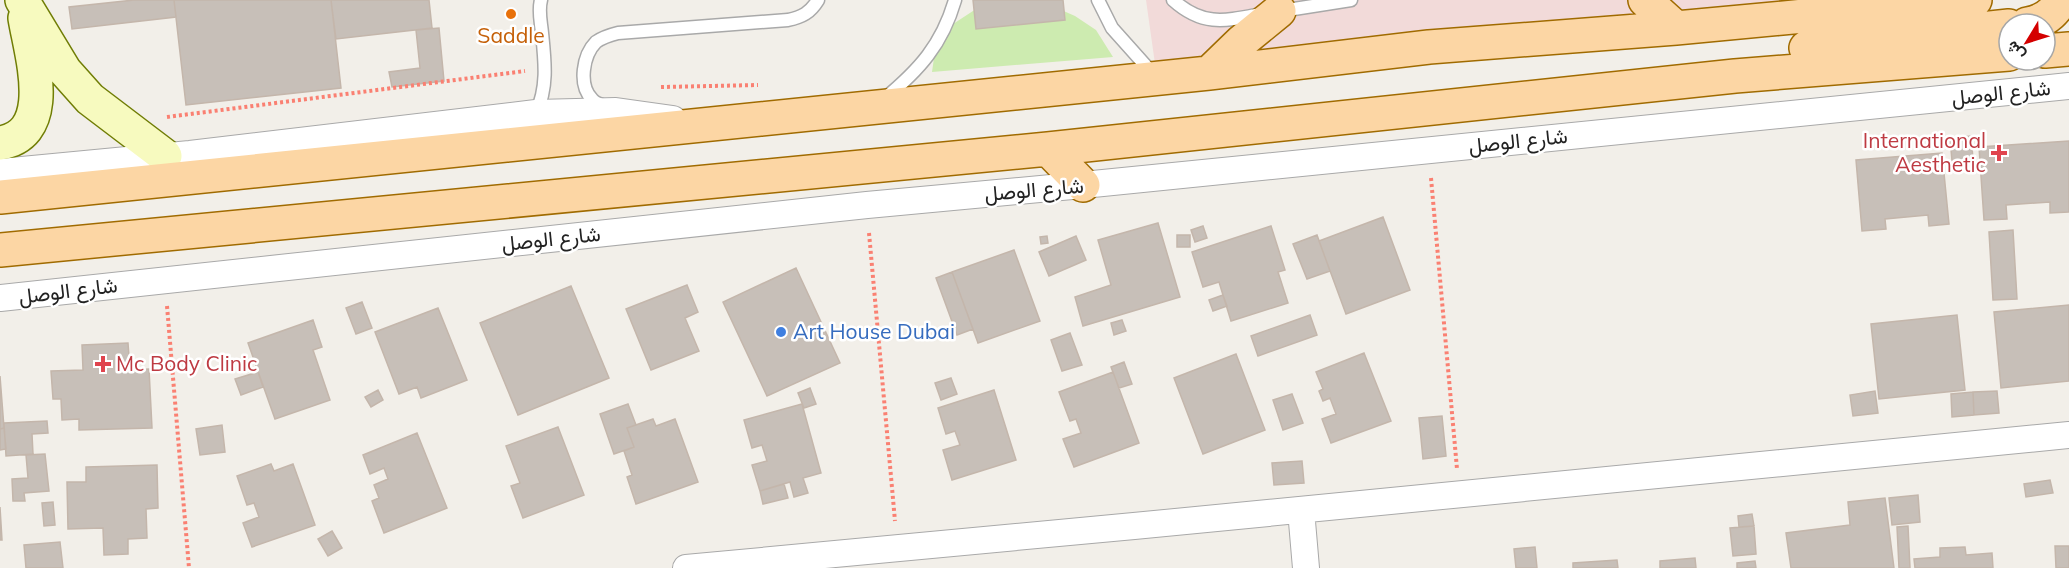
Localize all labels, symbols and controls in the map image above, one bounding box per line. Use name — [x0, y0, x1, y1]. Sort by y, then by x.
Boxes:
marker: Saddle — [504, 7, 518, 21]
north arrow — [1997, 12, 2057, 72]
place label: Saddle — [477, 22, 545, 48]
text: ش — [2001, 37, 2029, 65]
street label: شارع الوصل — [1950, 74, 2052, 112]
street label: شارع الوصل — [1467, 122, 1569, 160]
place label: International Aesthetic — [1863, 127, 1986, 177]
marker: International Aesthetic — [1990, 144, 2008, 162]
street label: شارع الوصل — [983, 172, 1085, 208]
street label: شارع الوصل — [500, 220, 602, 258]
street label: شارع الوصل — [17, 271, 119, 311]
place label: Art House Dubai — [793, 318, 955, 344]
marker: Art House Dubai — [774, 325, 788, 339]
place label: Mc Body Clinic — [116, 350, 257, 376]
marker: Mc Body Clinic — [94, 355, 112, 373]

